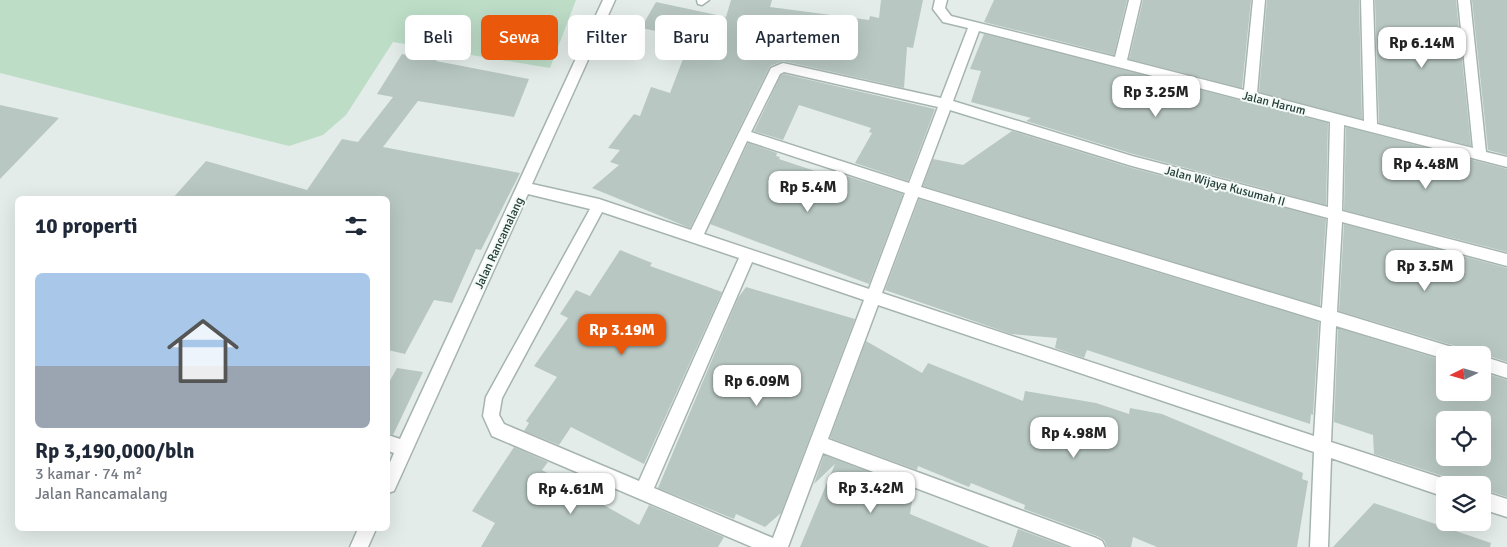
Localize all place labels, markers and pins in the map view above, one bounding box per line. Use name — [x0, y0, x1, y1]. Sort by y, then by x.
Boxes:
pin: Rp 6.14M — [1370, 27, 1474, 69]
pin: Rp 3.25M — [1104, 76, 1208, 118]
pin: Rp 4.48M — [1374, 148, 1478, 190]
pin: Rp 5.4M — [762, 170, 854, 213]
pin: Rp 3.5M — [1379, 250, 1471, 292]
pin: Rp 3.19M — [570, 314, 674, 356]
pin: Rp 6.09M — [705, 364, 809, 407]
pin: Rp 4.98M — [1022, 416, 1126, 459]
pin: Rp 4.61M — [519, 472, 623, 515]
pin: Rp 3.42M — [819, 472, 923, 514]

